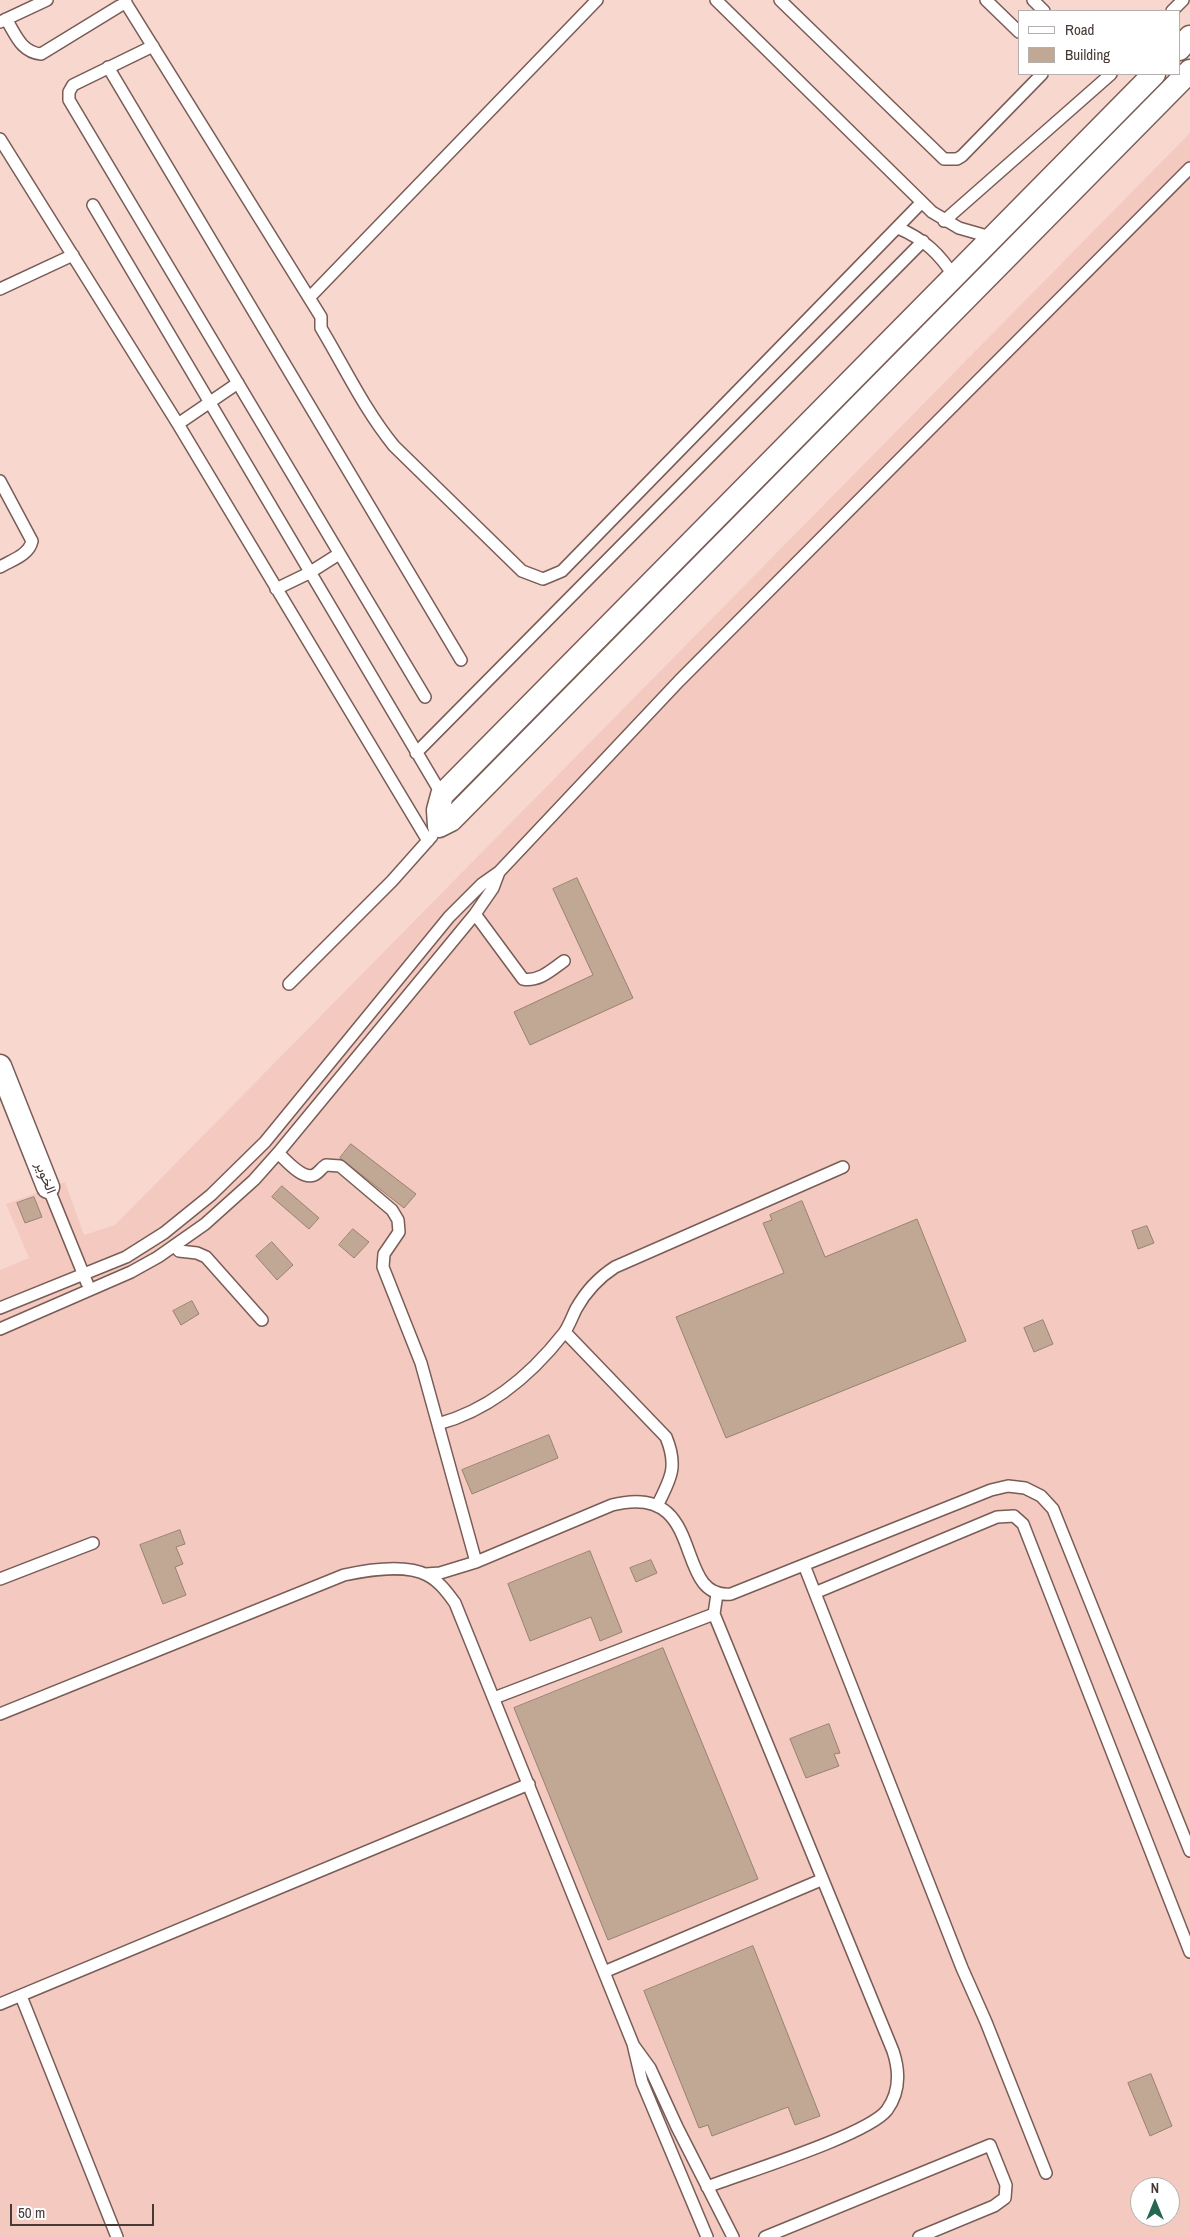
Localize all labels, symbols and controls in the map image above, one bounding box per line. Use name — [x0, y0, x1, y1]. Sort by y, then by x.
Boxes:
legend — [1018, 10, 1180, 75]
text: Road — [1065, 19, 1094, 40]
text: Building — [1065, 44, 1110, 65]
street label: الخوير — [31, 1159, 59, 1197]
north arrow — [1130, 2177, 1180, 2227]
text: N — [1151, 2179, 1159, 2197]
scale bar — [12, 2194, 156, 2226]
text: 50 m — [18, 2202, 45, 2223]

